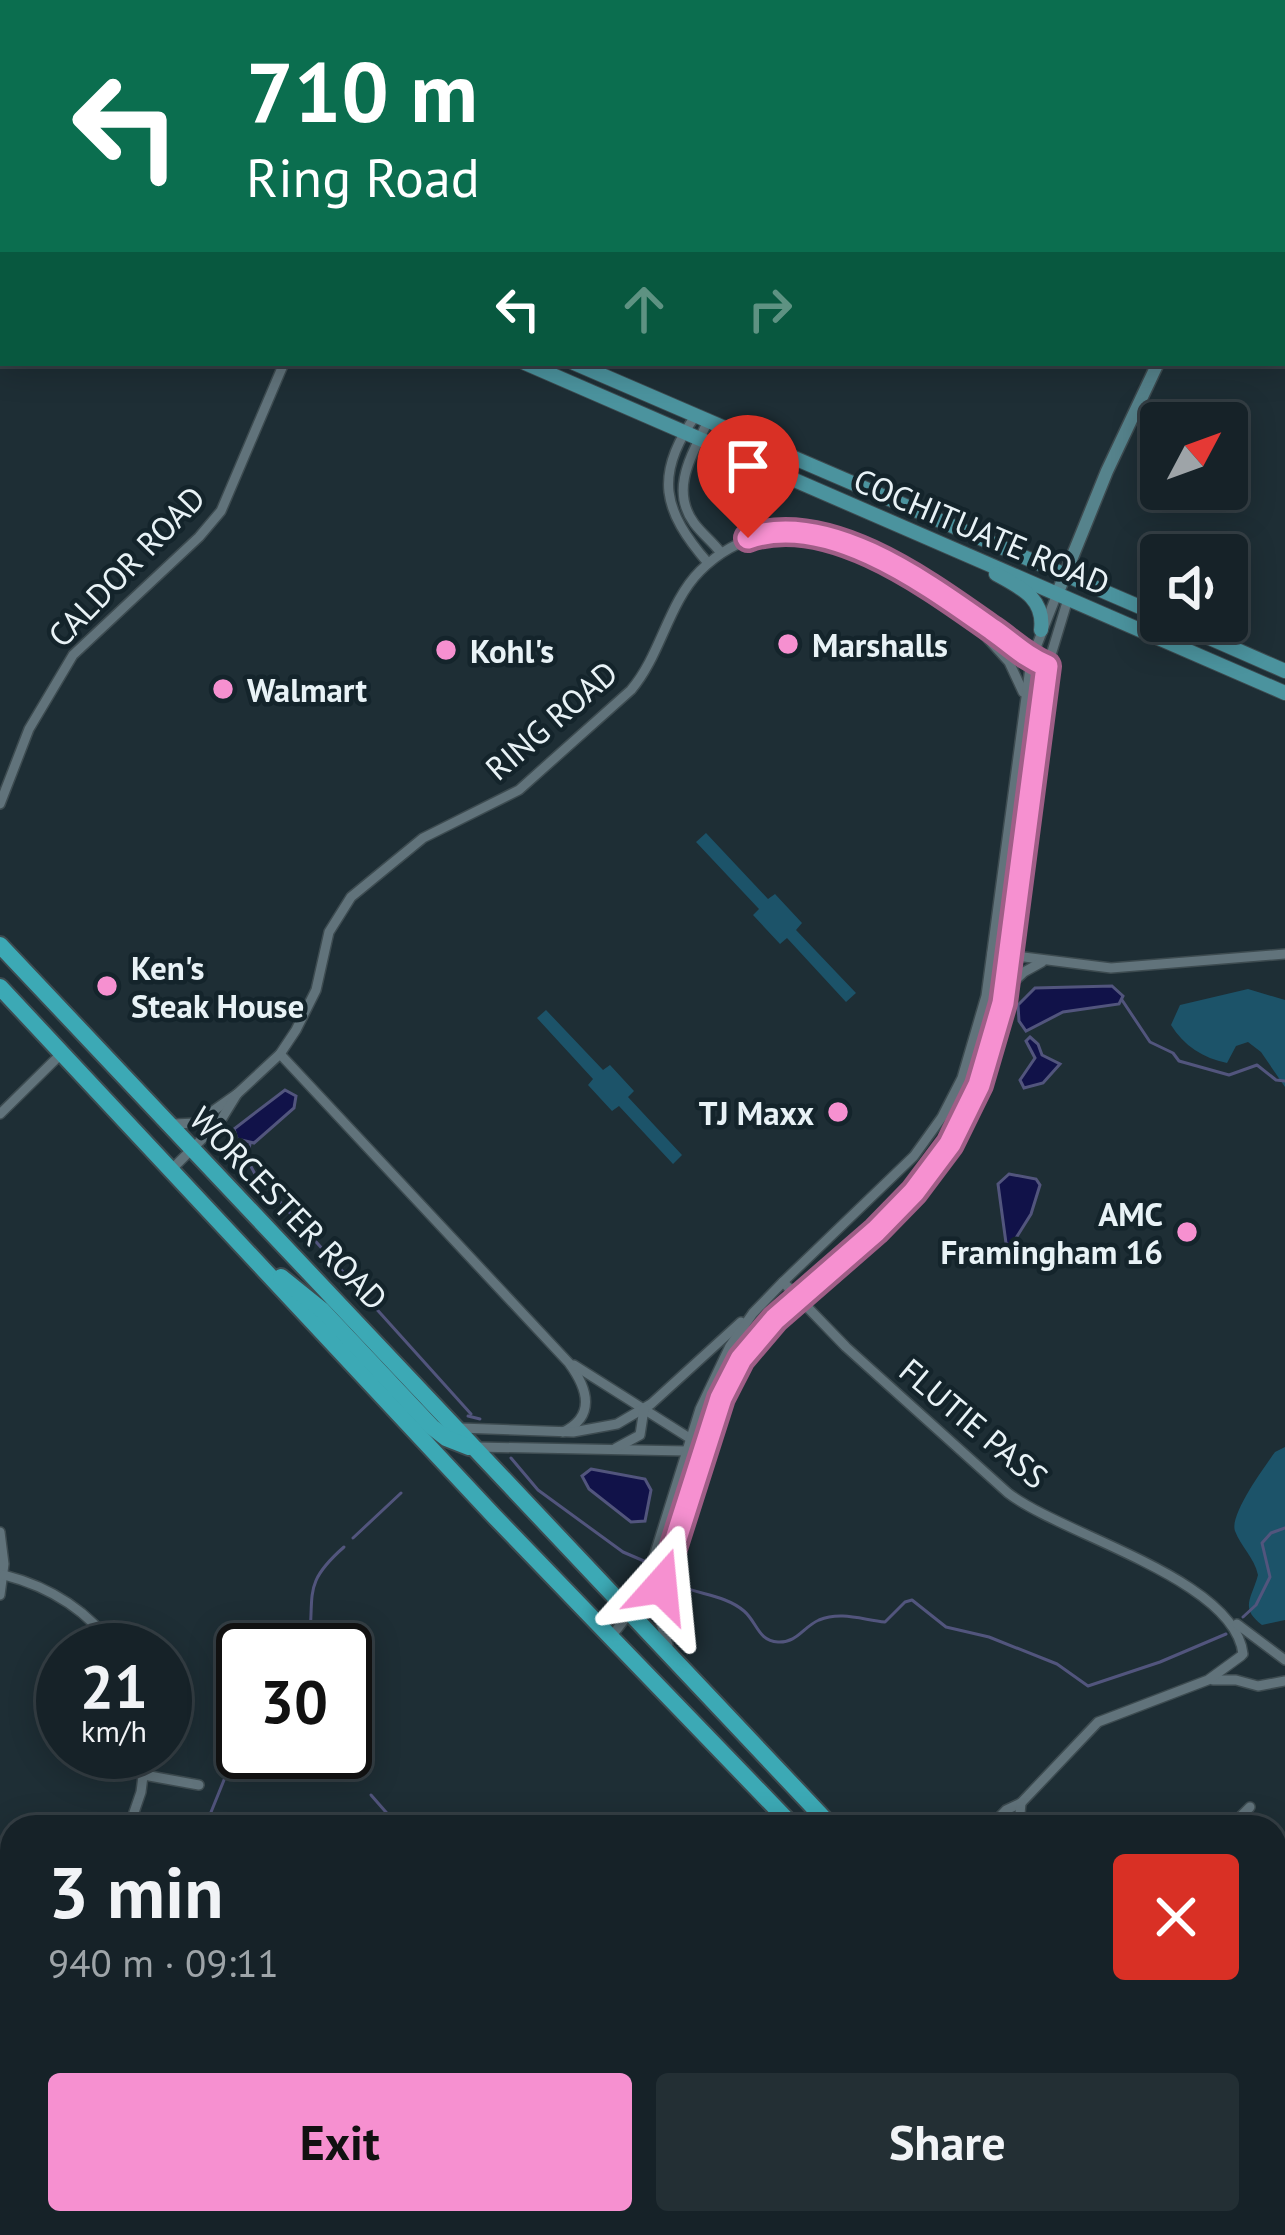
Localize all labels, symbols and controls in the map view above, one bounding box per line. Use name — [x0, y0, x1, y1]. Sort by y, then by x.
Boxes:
text: 710 m — [246, 36, 478, 145]
icon: left — [48, 48, 204, 204]
text: Ring Road — [246, 142, 480, 212]
icon: left — [485, 276, 551, 342]
icon: ahead — [611, 276, 677, 342]
icon: right — [737, 276, 803, 342]
north arrow — [1140, 402, 1248, 510]
map controls — [1140, 402, 1248, 642]
pin — [697, 415, 799, 538]
icon: arrive — [715, 433, 781, 499]
street label: COCHITUATE ROAD — [848, 458, 1116, 604]
street label: CALDOR ROAD — [38, 476, 214, 656]
button: sound — [1140, 534, 1248, 642]
place label: Marshalls — [812, 623, 948, 666]
place label: Kohl's — [470, 629, 554, 672]
marker: Marshalls — [775, 631, 801, 657]
marker: Kohl's — [433, 637, 459, 663]
street label: RING ROAD — [476, 651, 626, 789]
place label: Walmart — [247, 668, 367, 711]
marker: Walmart — [210, 676, 236, 702]
place label: Ken's Steak House — [131, 946, 304, 1027]
marker: Ken's Steak House — [94, 973, 120, 999]
place label: TJ Maxx — [699, 1091, 815, 1134]
street label: WORCESTER ROAD — [181, 1097, 397, 1319]
marker: TJ Maxx — [825, 1099, 851, 1125]
place label: AMC Framingham 16 — [940, 1192, 1163, 1273]
marker: AMC Framingham 16 — [1174, 1219, 1200, 1245]
street label: FLUTIE PASS — [891, 1348, 1057, 1498]
position arrow — [598, 1523, 724, 1649]
speed limit sign: 30 — [216, 1623, 372, 1779]
text: 21 — [80, 1647, 148, 1725]
text: km/h — [81, 1711, 147, 1750]
text: 3 min — [48, 1845, 224, 1938]
button: close — [1113, 1854, 1239, 1980]
text: 940 m · 09:11 — [48, 1937, 279, 1988]
button: Exit — [48, 2073, 632, 2211]
button: Share — [656, 2073, 1239, 2211]

